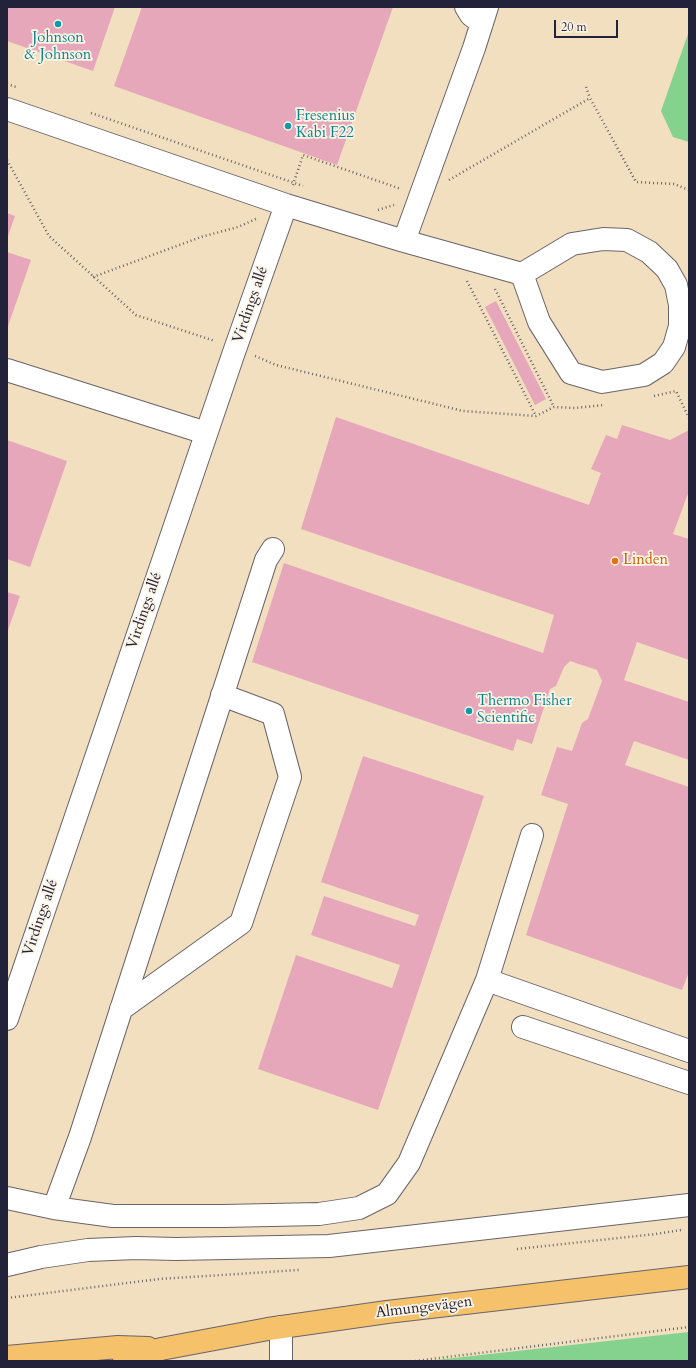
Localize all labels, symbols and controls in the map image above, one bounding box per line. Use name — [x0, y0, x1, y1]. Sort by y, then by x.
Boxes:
scale bar — [556, 12, 620, 38]
marker: Johnson & Johnson — [53, 19, 63, 29]
text: 20 m — [561, 19, 587, 35]
place label: Johnson & Johnson — [25, 30, 91, 65]
place label: Fresenius Kabi F22 — [296, 108, 355, 143]
marker: Fresenius Kabi F22 — [283, 121, 293, 131]
street label: Virdings allé — [229, 264, 273, 346]
place label: Linden — [623, 552, 668, 570]
marker: Linden — [610, 556, 620, 566]
street label: Virdings allé — [123, 570, 167, 652]
place label: Thermo Fisher Scientific — [477, 693, 572, 728]
marker: Thermo Fisher Scientific — [464, 706, 474, 716]
street label: Virdings allé — [19, 877, 63, 959]
street label: Almungevägen — [375, 1293, 473, 1323]

